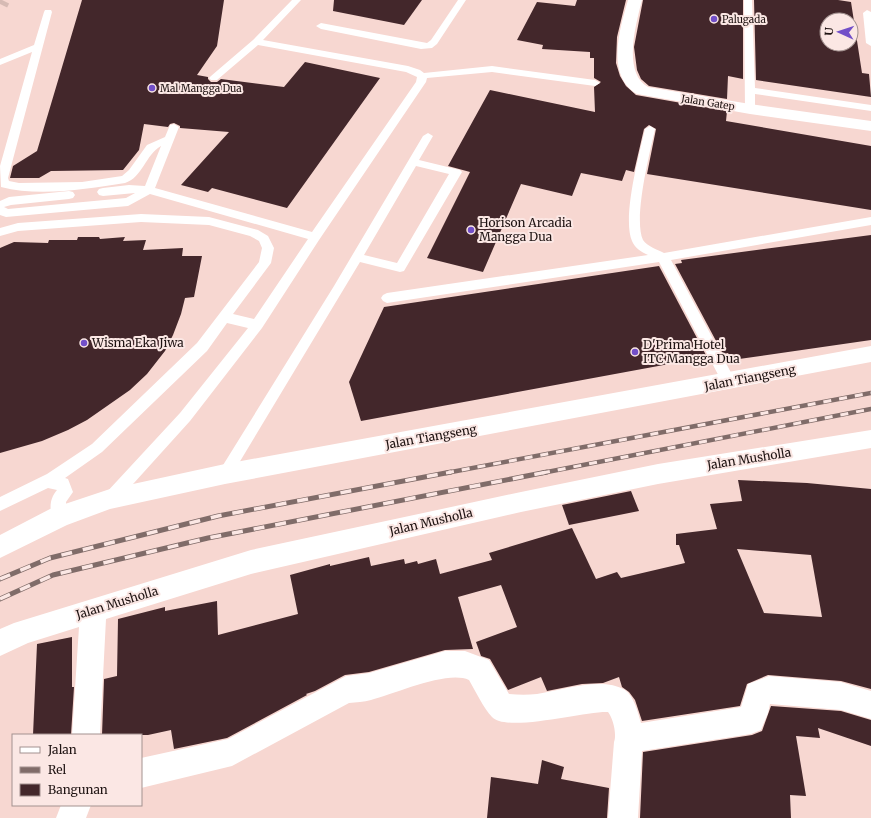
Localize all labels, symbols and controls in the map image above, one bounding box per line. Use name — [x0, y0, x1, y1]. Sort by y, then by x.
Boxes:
north arrow — [819, 12, 859, 52]
place label: Palugada — [722, 13, 766, 26]
marker: Palugada — [709, 14, 719, 24]
text: U — [822, 26, 836, 36]
place label: Mal Mangga Dua — [160, 82, 242, 95]
marker: Mal Mangga Dua — [147, 83, 157, 93]
street label: Jalan Gatep — [679, 92, 736, 113]
place label: Horison Arcadia Mangga Dua — [479, 215, 573, 244]
marker: Horison Arcadia Mangga Dua — [466, 225, 476, 235]
place label: Wisma Eka Jiwa — [91, 335, 184, 350]
place label: D'Prima Hotel ITC Mangga Dua — [643, 337, 740, 366]
marker: Wisma Eka Jiwa — [79, 338, 89, 348]
marker: D'Prima Hotel ITC Mangga Dua — [630, 347, 640, 357]
street label: Jalan Tiangseng — [702, 361, 797, 394]
street label: Jalan Tiangseng — [383, 421, 478, 452]
street label: Jalan Musholla — [705, 444, 793, 473]
street label: Jalan Musholla — [387, 505, 475, 539]
street label: Jalan Musholla — [73, 583, 160, 622]
legend — [12, 734, 142, 806]
text: Jalan — [47, 742, 77, 757]
text: Rel — [48, 762, 67, 777]
text: Bangunan — [48, 782, 108, 797]

